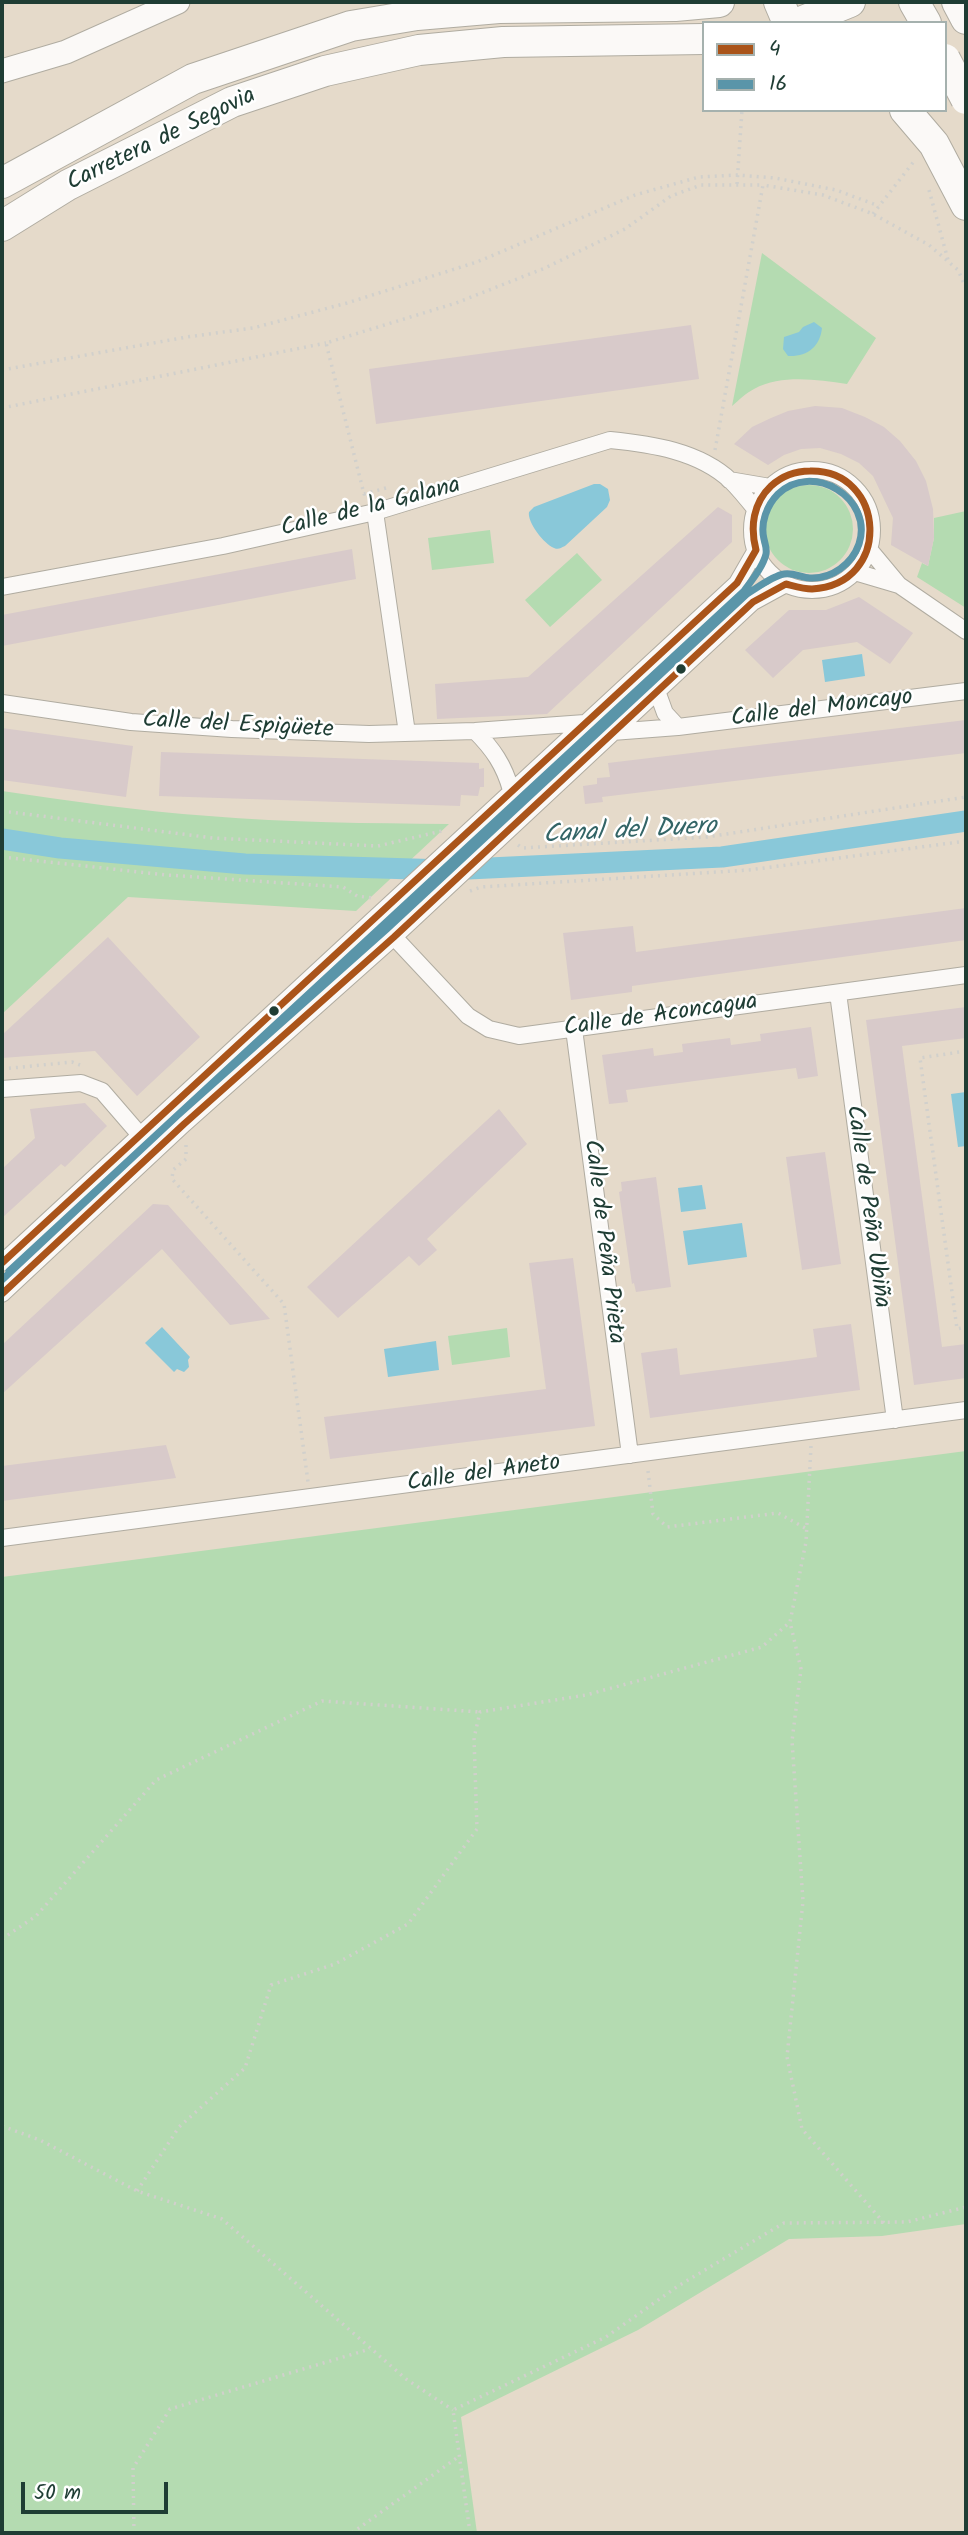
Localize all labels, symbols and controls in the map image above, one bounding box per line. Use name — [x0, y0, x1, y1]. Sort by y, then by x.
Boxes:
legend — [702, 21, 947, 112]
text: 4 — [769, 33, 781, 66]
text: 16 — [769, 68, 787, 101]
street label: Carretera de Segovia — [63, 83, 261, 199]
street label: Calle de la Galana — [278, 473, 464, 545]
unlabelled marker — [674, 662, 688, 676]
street label: Calle del Moncayo — [730, 685, 914, 735]
street label: Calle del Espigüete — [142, 708, 334, 746]
water label: Canal del Duero — [543, 813, 717, 853]
street label: Calle de Aconcagua — [562, 989, 760, 1045]
unlabelled marker — [267, 1004, 281, 1018]
street label: Calle de Peña Ubiña — [838, 1104, 894, 1310]
street label: Calle de Peña Prieta — [575, 1138, 629, 1346]
street label: Calle del Aneto — [406, 1450, 562, 1500]
scale bar — [24, 2468, 172, 2512]
text: 50 m — [34, 2477, 81, 2510]

